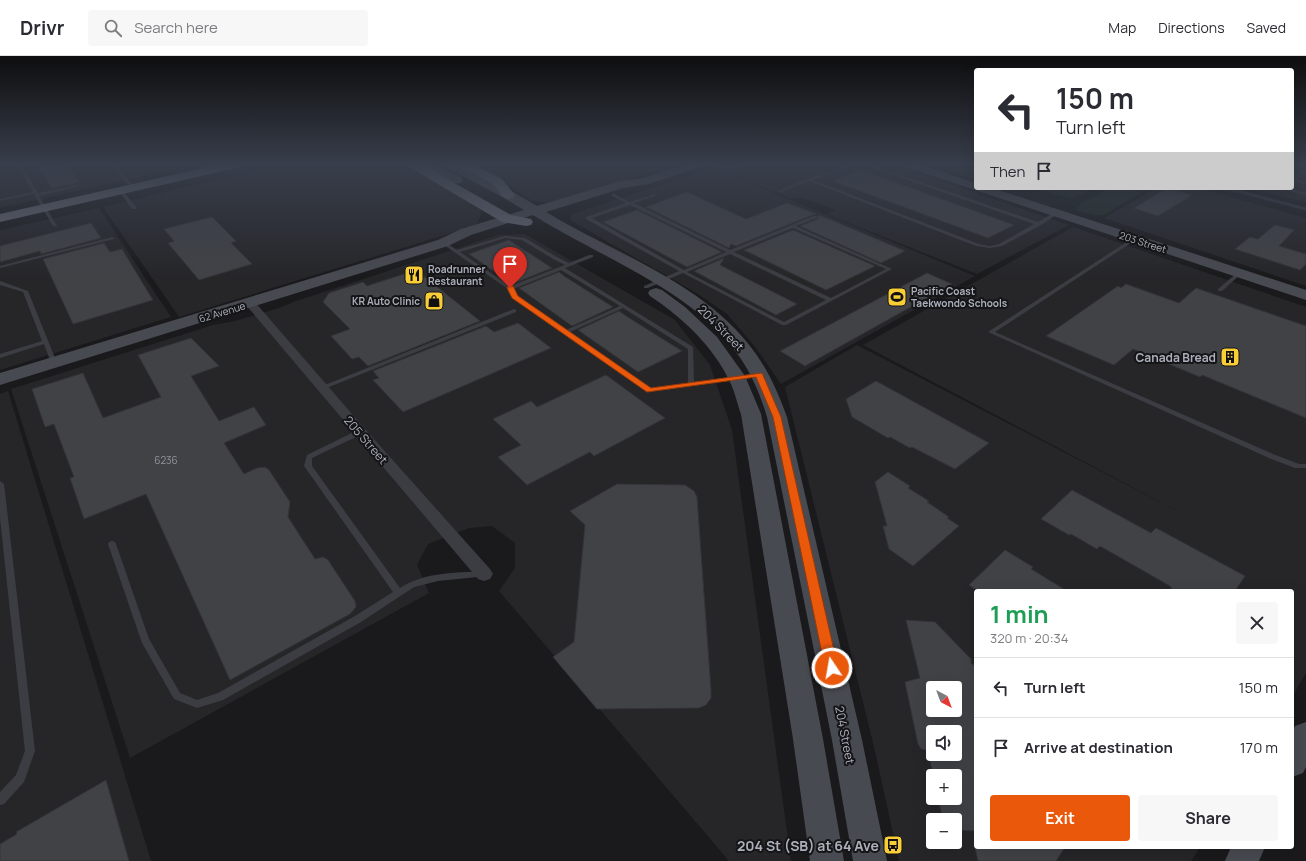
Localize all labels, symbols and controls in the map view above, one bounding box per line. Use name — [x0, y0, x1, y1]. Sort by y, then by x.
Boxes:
search box — [88, 10, 368, 46]
text: Drivr — [20, 15, 64, 41]
icon: search — [102, 17, 124, 39]
text: Search here — [134, 17, 218, 38]
text: Map — [1108, 18, 1136, 37]
text: Directions — [1158, 18, 1225, 37]
text: Saved — [1247, 18, 1286, 37]
text: 150 m — [1056, 79, 1134, 117]
icon: left — [990, 84, 1042, 136]
text: Turn left — [1056, 115, 1126, 139]
icon: arrive — [1033, 160, 1055, 182]
text: Then — [990, 161, 1025, 182]
street label: 203 Street — [1118, 228, 1168, 256]
pin — [493, 247, 527, 288]
icon: arrive — [499, 253, 521, 275]
place label: Roadrunner Restaurant — [428, 262, 485, 288]
restaurant icon: Roadrunner Restaurant — [403, 264, 425, 286]
place label: Pacific Coast Taekwondo Schools — [911, 284, 1008, 310]
sports icon: Pacific Coast Taekwondo Schools — [886, 286, 908, 308]
shop icon: KR Auto Clinic — [423, 290, 445, 312]
place label: KR Auto Clinic — [352, 294, 420, 308]
street label: 62 Avenue — [197, 298, 247, 326]
street label: 204 Street — [694, 301, 748, 355]
building icon: Canada Bread — [1219, 346, 1241, 368]
place label: Canada Bread — [1135, 349, 1216, 366]
street label: 205 Street — [340, 412, 392, 468]
house number: 6236 — [154, 453, 178, 467]
text: 1 min — [990, 597, 1049, 630]
button: close — [1236, 602, 1278, 644]
text: 320 m · 20:34 — [990, 629, 1068, 647]
position arrow — [811, 647, 853, 689]
icon: left — [990, 677, 1012, 699]
text: Turn left — [1024, 677, 1086, 698]
text: 150 m — [1239, 677, 1278, 698]
north arrow — [926, 681, 962, 717]
map controls — [926, 681, 962, 849]
street label: 204 Street — [831, 704, 859, 766]
button: sound — [926, 725, 962, 761]
icon: arrive — [990, 737, 1012, 759]
text: Arrive at destination — [1024, 737, 1173, 758]
text: 170 m — [1240, 737, 1278, 758]
button: + — [926, 769, 962, 805]
button: Exit — [990, 795, 1130, 841]
button: Share — [1138, 795, 1278, 841]
button: − — [926, 813, 962, 849]
bus stop icon: 204 St (SB) at 64 Ave — [882, 834, 904, 856]
place label: 204 St (SB) at 64 Ave — [737, 836, 879, 855]

